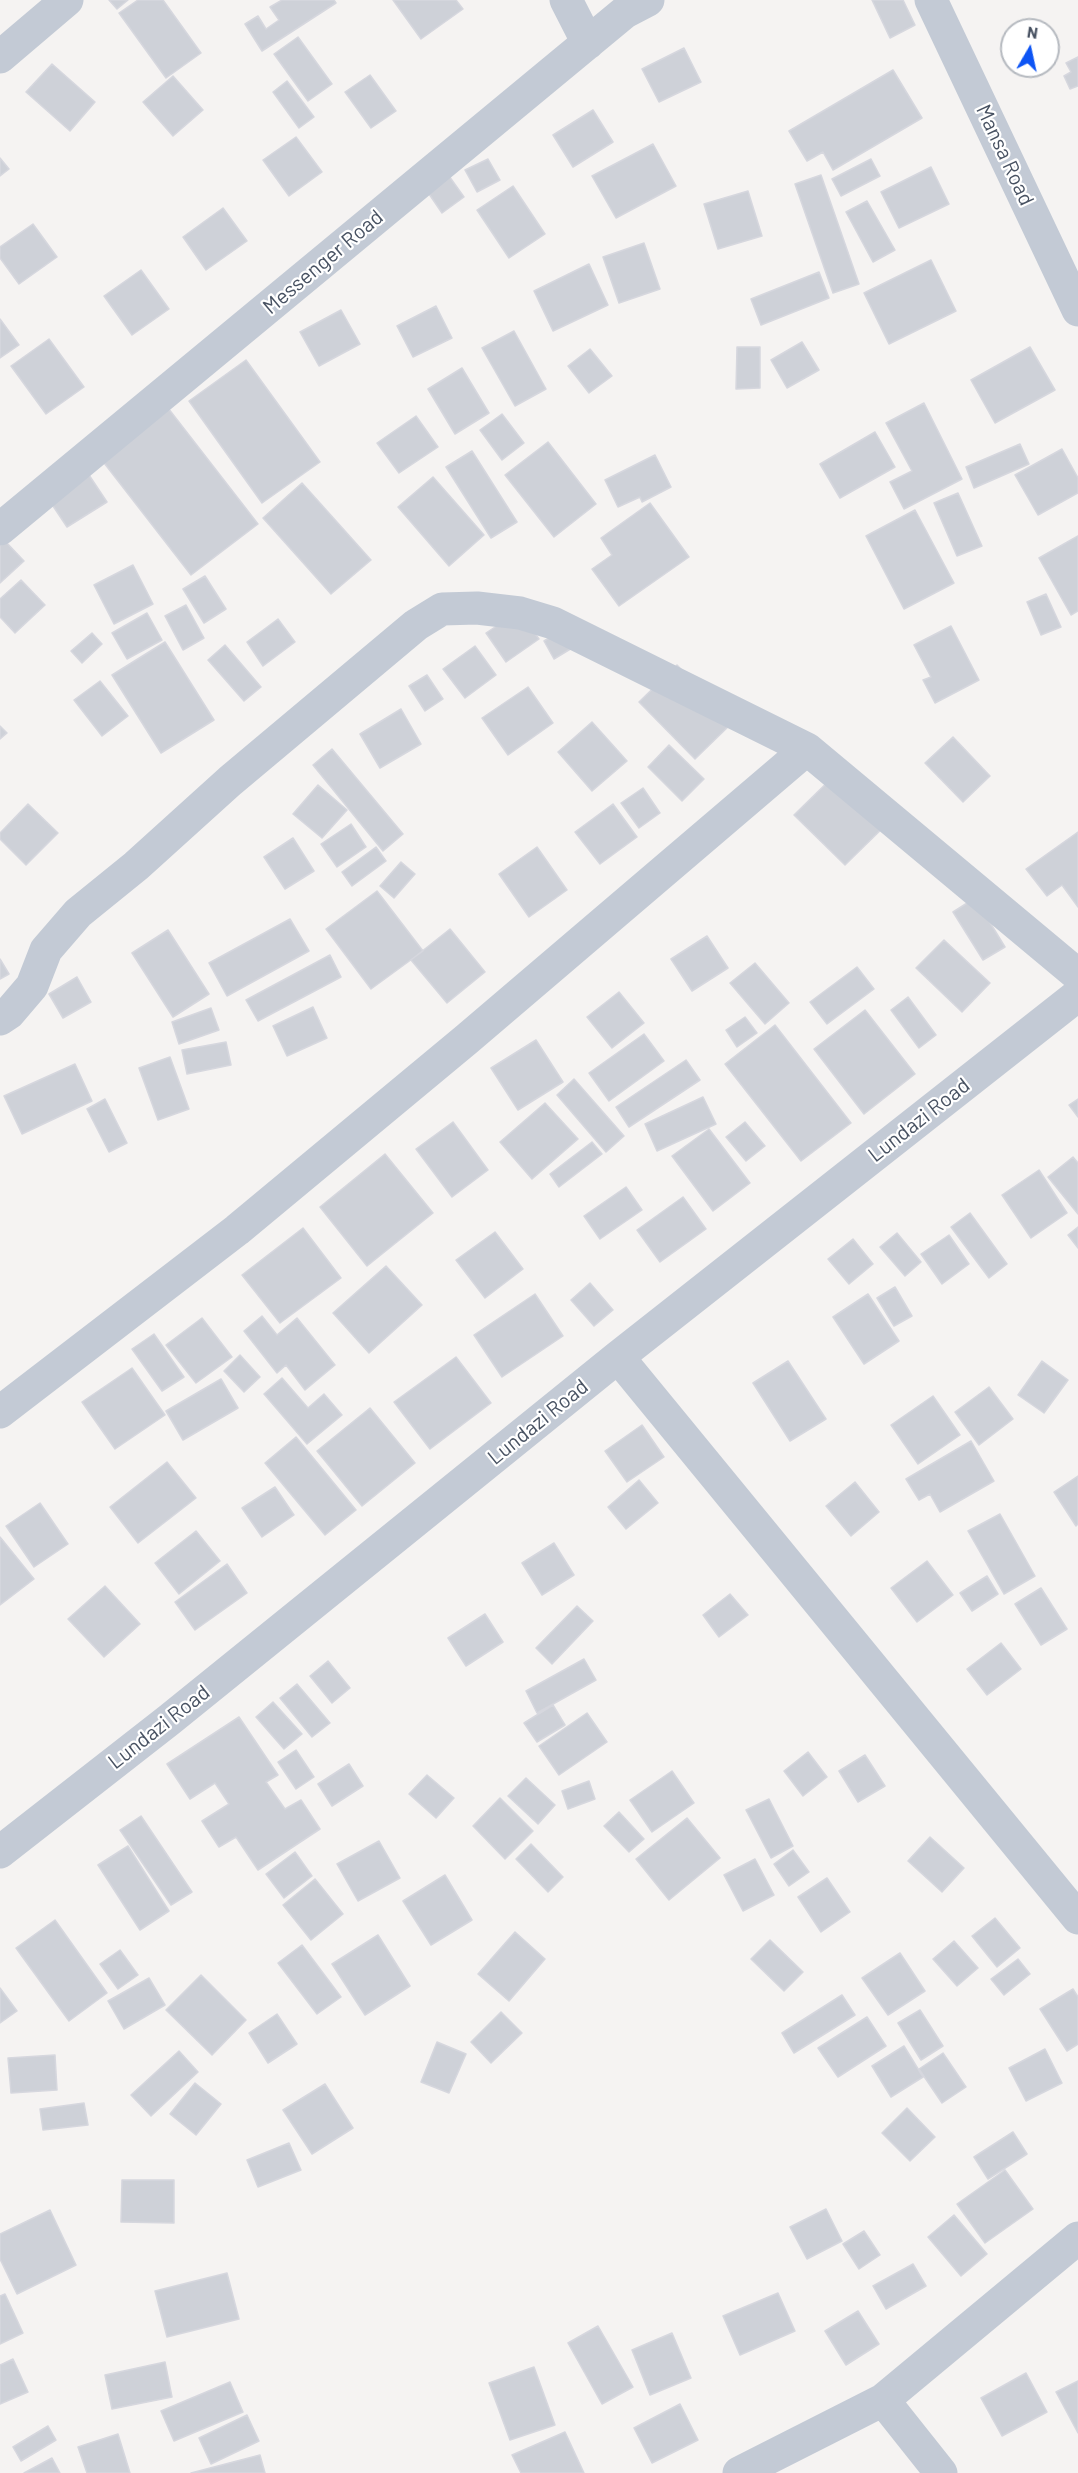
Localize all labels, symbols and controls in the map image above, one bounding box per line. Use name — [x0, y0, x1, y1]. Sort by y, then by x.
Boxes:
north arrow — [1000, 18, 1060, 78]
text: N — [1026, 21, 1039, 42]
street label: Mansa Road — [971, 100, 1039, 210]
street label: Messenger Road — [258, 204, 388, 320]
street label: Lundazi Road — [863, 1073, 975, 1167]
street label: Lundazi Road — [483, 1374, 593, 1470]
street label: Lundazi Road — [103, 1680, 215, 1774]

